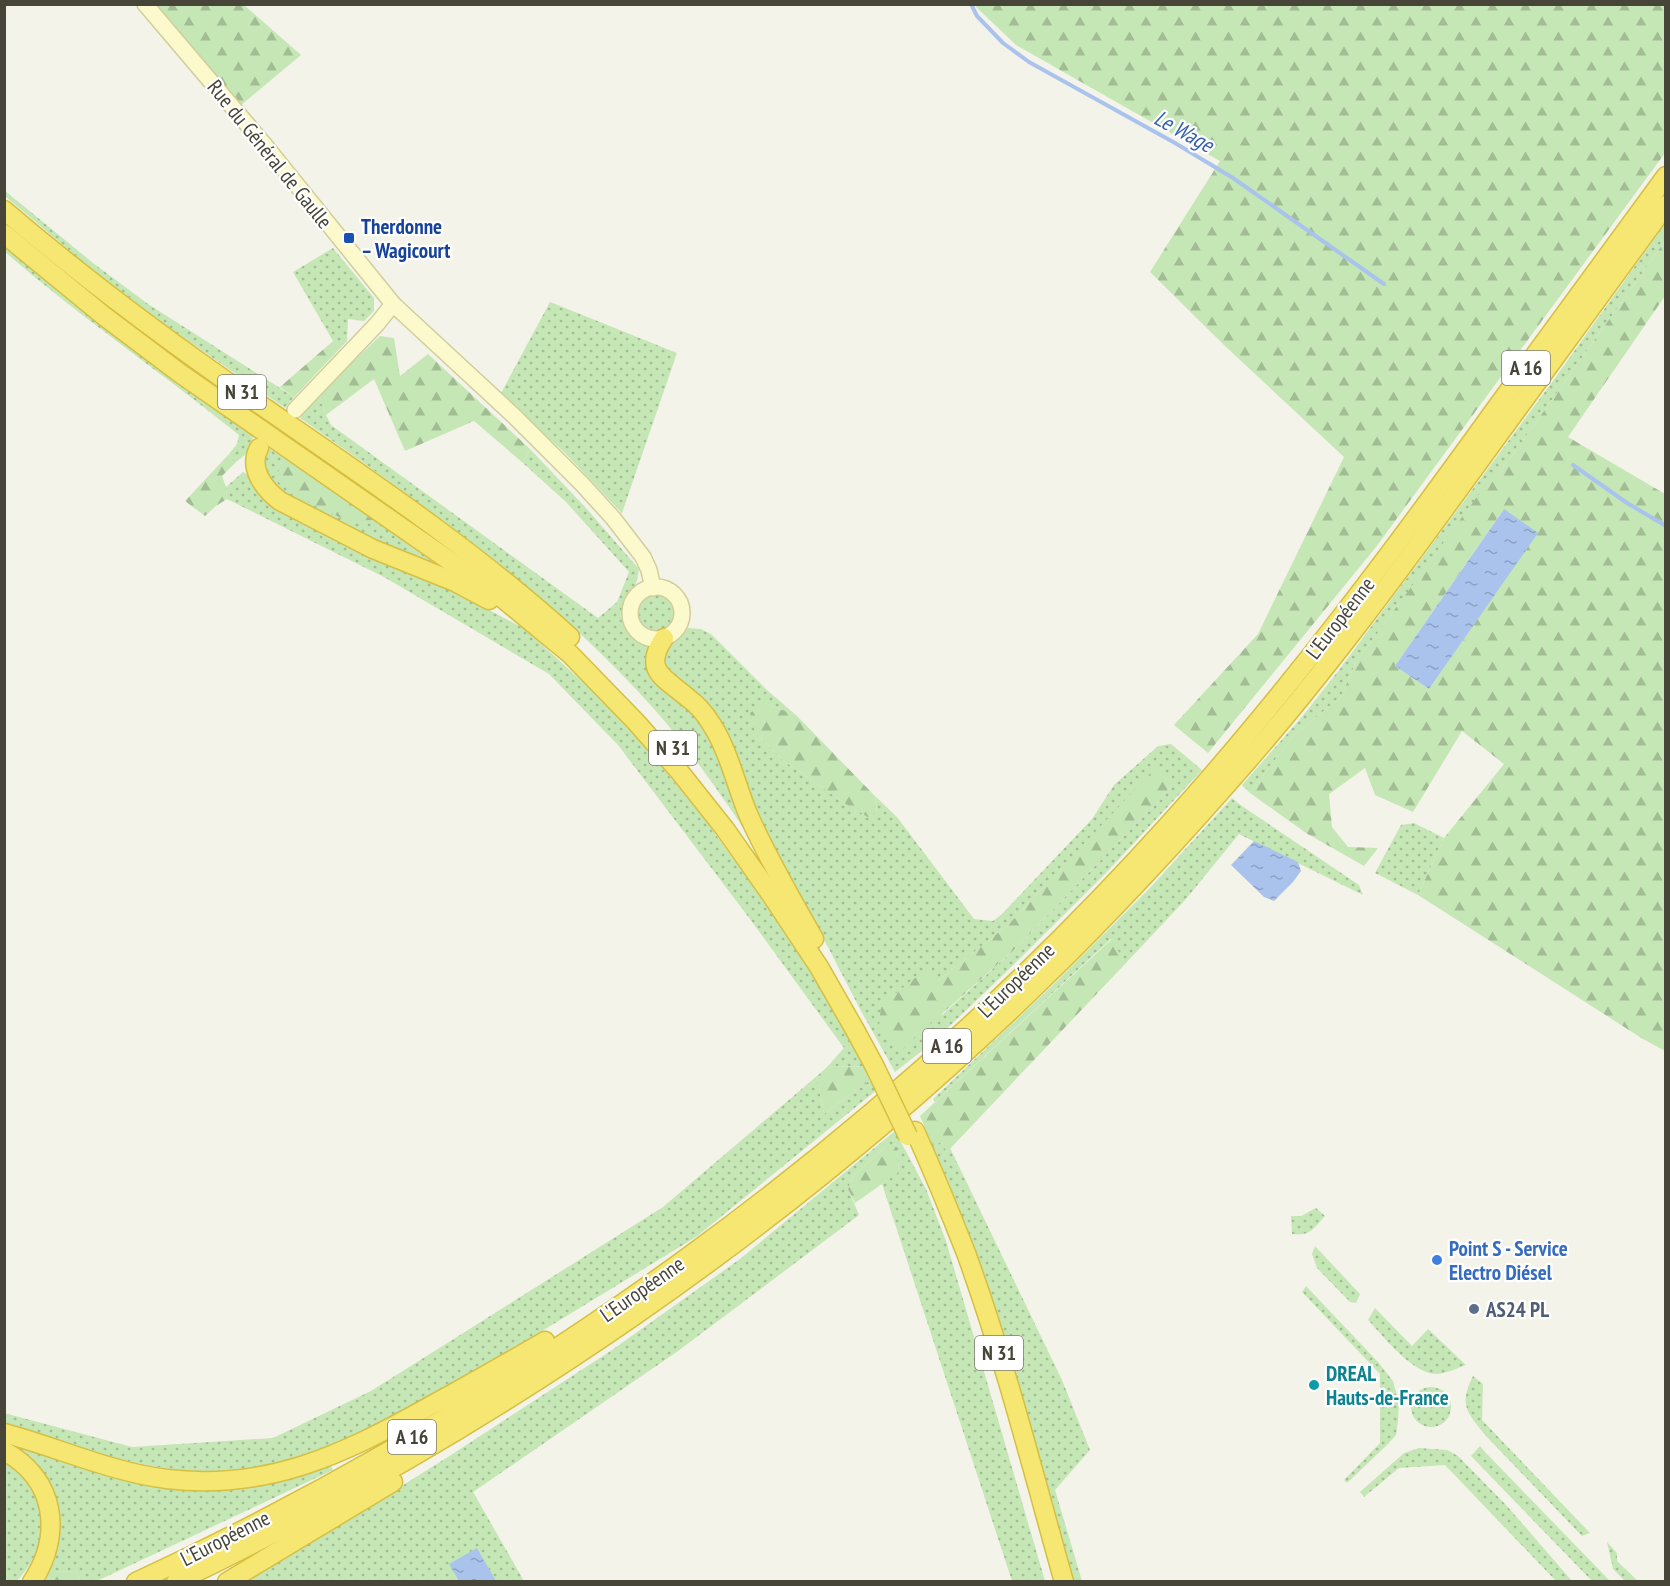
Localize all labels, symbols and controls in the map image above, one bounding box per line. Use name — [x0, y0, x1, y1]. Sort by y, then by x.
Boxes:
street label: Rue du Général de Gaulle — [202, 74, 338, 234]
water label: Le Wage — [1150, 103, 1220, 159]
place label: Therdonne – Wagicourt — [361, 213, 450, 264]
marker: Therdonne – Wagicourt — [342, 231, 356, 245]
road number: A 16 — [1502, 351, 1550, 385]
road number: N 31 — [218, 375, 266, 409]
street label: L'Européenne — [1300, 572, 1380, 664]
road number: N 31 — [649, 731, 697, 765]
street label: L'Européenne — [972, 937, 1060, 1023]
road number: A 16 — [923, 1029, 971, 1063]
place label: Point S - Service Electro Diésel — [1449, 1235, 1568, 1286]
street label: L'Européenne — [595, 1250, 689, 1328]
marker: Point S - Service Electro Diésel — [1430, 1253, 1444, 1267]
place label: AS24 PL — [1485, 1296, 1549, 1323]
marker: AS24 PL — [1467, 1302, 1481, 1316]
road number: N 31 — [975, 1336, 1023, 1370]
place label: DREAL Hauts-de-France — [1326, 1360, 1449, 1411]
marker: DREAL Hauts-de-France — [1307, 1378, 1321, 1392]
road number: A 16 — [388, 1420, 436, 1454]
street label: L'Européenne — [176, 1504, 274, 1572]

